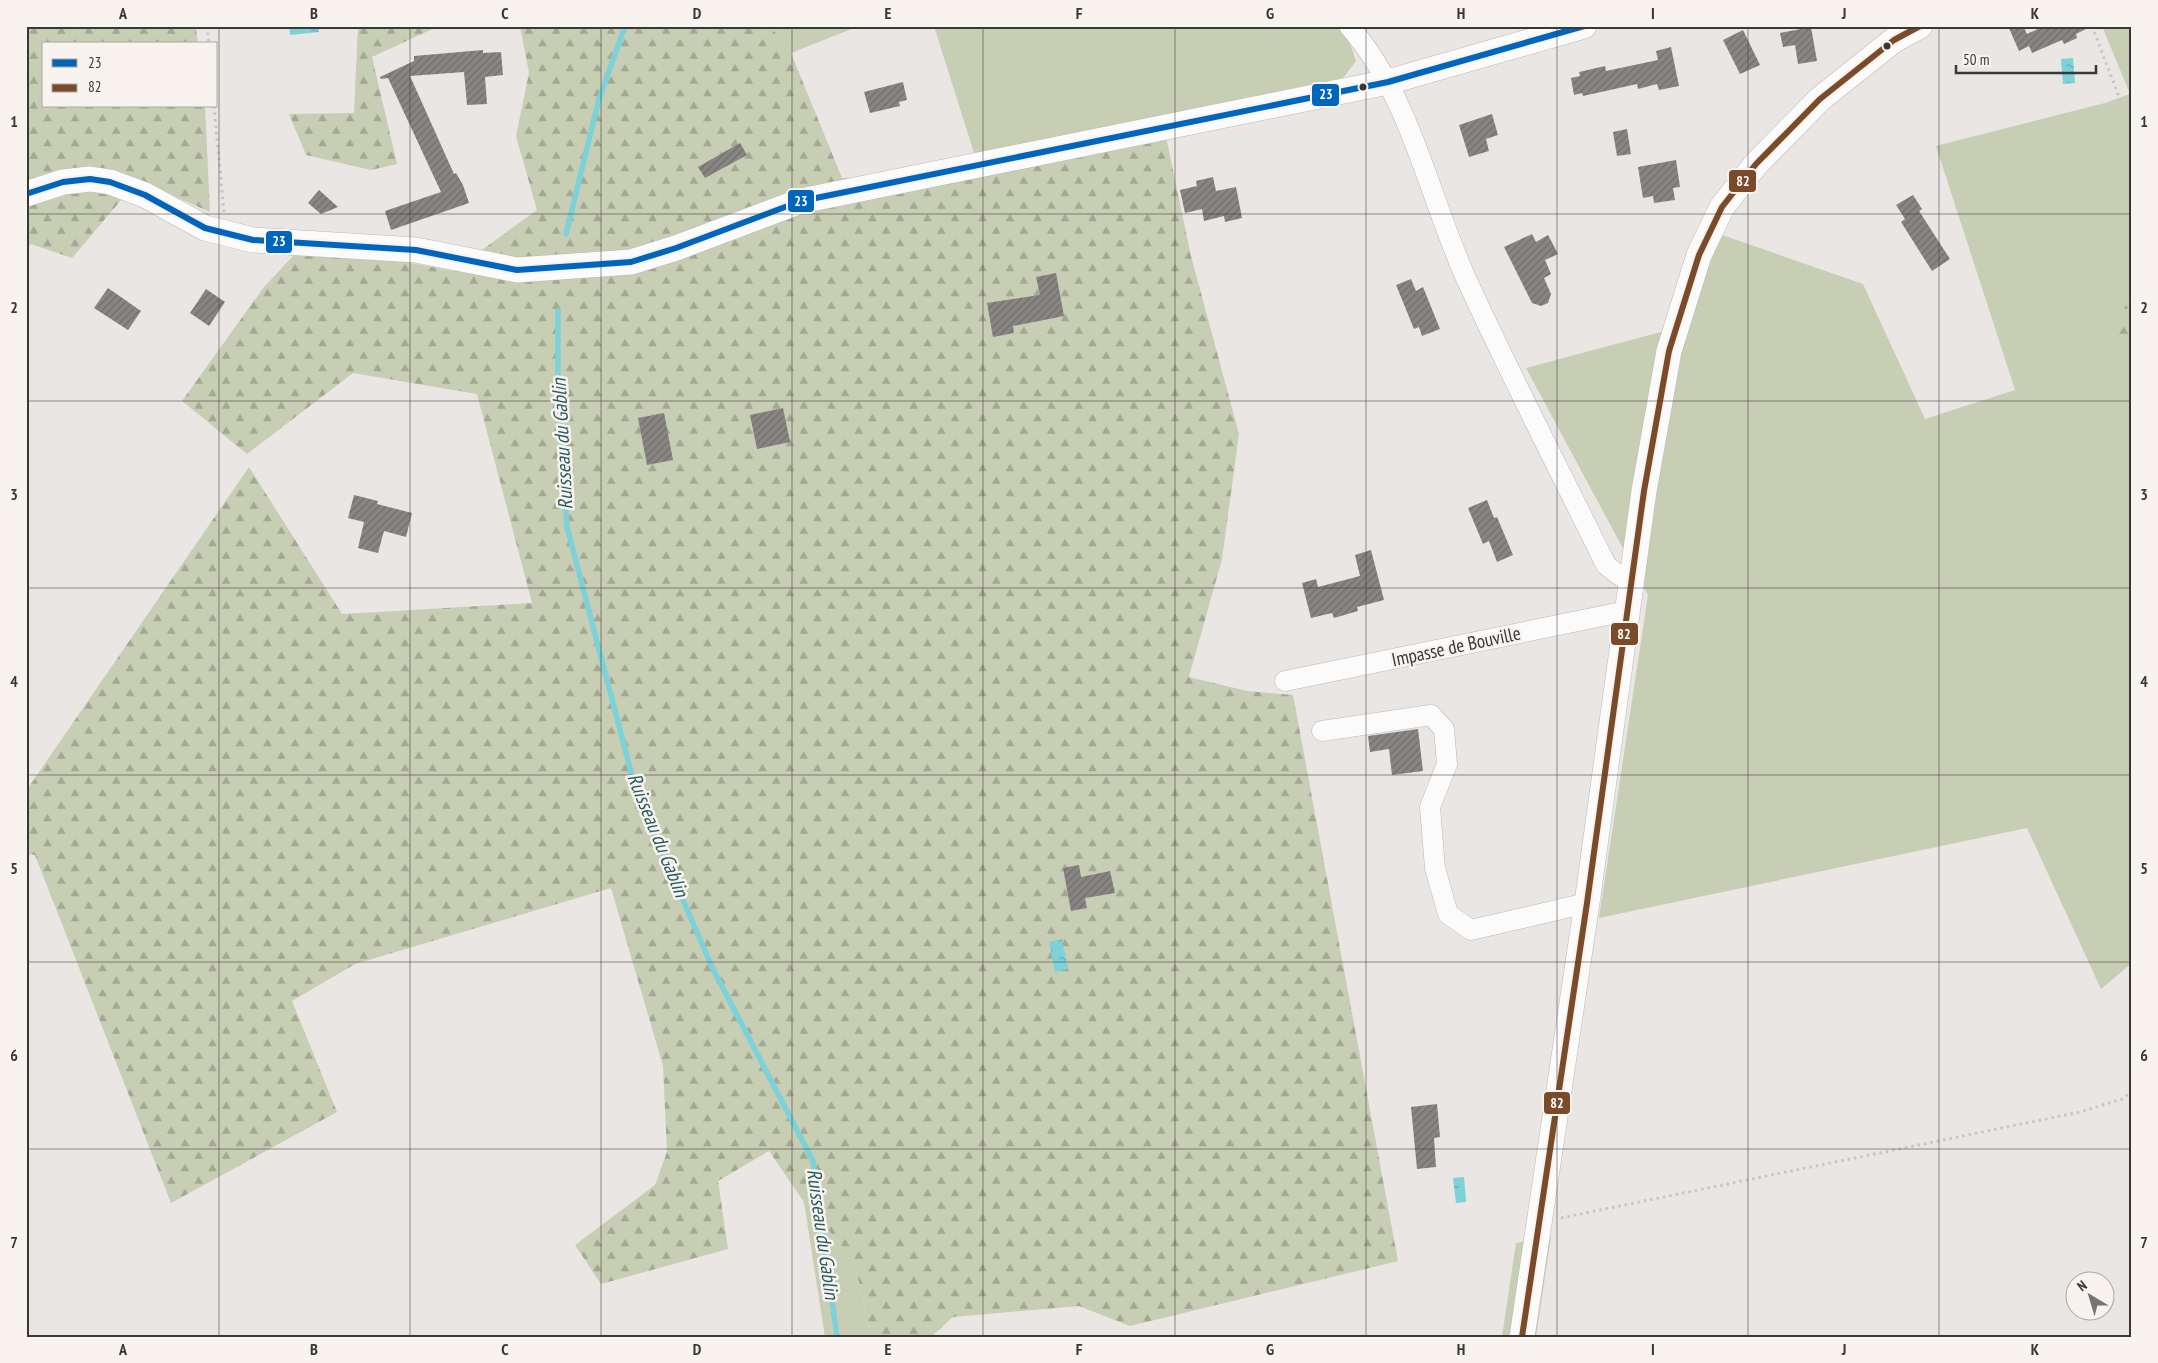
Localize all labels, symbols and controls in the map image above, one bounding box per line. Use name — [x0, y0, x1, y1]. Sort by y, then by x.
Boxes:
text: A — [118, 3, 128, 23]
text: B — [310, 3, 318, 23]
text: C — [501, 3, 509, 23]
text: D — [693, 3, 702, 23]
text: E — [885, 3, 892, 23]
text: F — [1076, 3, 1083, 23]
text: G — [1266, 3, 1274, 23]
text: H — [1457, 3, 1465, 23]
text: I — [1651, 3, 1655, 23]
text: J — [1841, 3, 1846, 23]
text: K — [2031, 3, 2040, 23]
unlabelled marker — [1882, 41, 1892, 51]
legend — [42, 42, 218, 108]
scale bar — [1956, 42, 2096, 74]
text: 50 m — [1963, 50, 1989, 69]
text: 23 — [88, 53, 102, 72]
text: 82 — [88, 77, 102, 96]
unlabelled marker — [1358, 82, 1368, 92]
line badge: 23 — [1311, 83, 1340, 107]
text: 23 — [1319, 85, 1333, 103]
text: 1 — [10, 111, 18, 131]
text: 1 — [2140, 111, 2148, 131]
line badge: 82 — [1728, 169, 1757, 193]
text: 82 — [1736, 172, 1750, 190]
line badge: 23 — [787, 189, 815, 213]
text: 23 — [794, 192, 808, 210]
line badge: 23 — [265, 230, 293, 254]
text: 23 — [272, 232, 286, 250]
text: 2 — [10, 297, 18, 317]
text: 2 — [2140, 297, 2148, 317]
water label: Ruisseau du Gablin — [546, 377, 578, 510]
text: 3 — [10, 484, 18, 504]
text: 3 — [2140, 484, 2148, 504]
street label: Impasse de Bouville — [1389, 621, 1523, 671]
line badge: 82 — [1610, 622, 1639, 646]
text: 82 — [1617, 625, 1631, 643]
text: 4 — [10, 671, 18, 691]
text: 4 — [2140, 671, 2148, 691]
water label: Ruisseau du Gablin — [621, 769, 695, 902]
text: 5 — [10, 858, 18, 878]
text: 5 — [2140, 858, 2148, 878]
text: 6 — [10, 1045, 18, 1065]
text: 6 — [2140, 1045, 2148, 1065]
line badge: 82 — [1543, 1091, 1571, 1115]
text: 82 — [1550, 1094, 1564, 1112]
water label: Ruisseau du Gablin — [801, 1167, 845, 1302]
text: 7 — [10, 1232, 18, 1252]
text: 7 — [2140, 1232, 2148, 1252]
north arrow — [2066, 1270, 2116, 1320]
text: N — [2073, 1276, 2091, 1295]
text: A — [118, 1339, 128, 1359]
text: B — [310, 1339, 318, 1359]
text: C — [501, 1339, 509, 1359]
text: D — [693, 1339, 702, 1359]
text: E — [885, 1339, 892, 1359]
text: F — [1076, 1339, 1083, 1359]
text: G — [1266, 1339, 1274, 1359]
text: H — [1457, 1339, 1465, 1359]
text: I — [1651, 1339, 1655, 1359]
text: J — [1841, 1339, 1846, 1359]
text: K — [2031, 1339, 2040, 1359]

